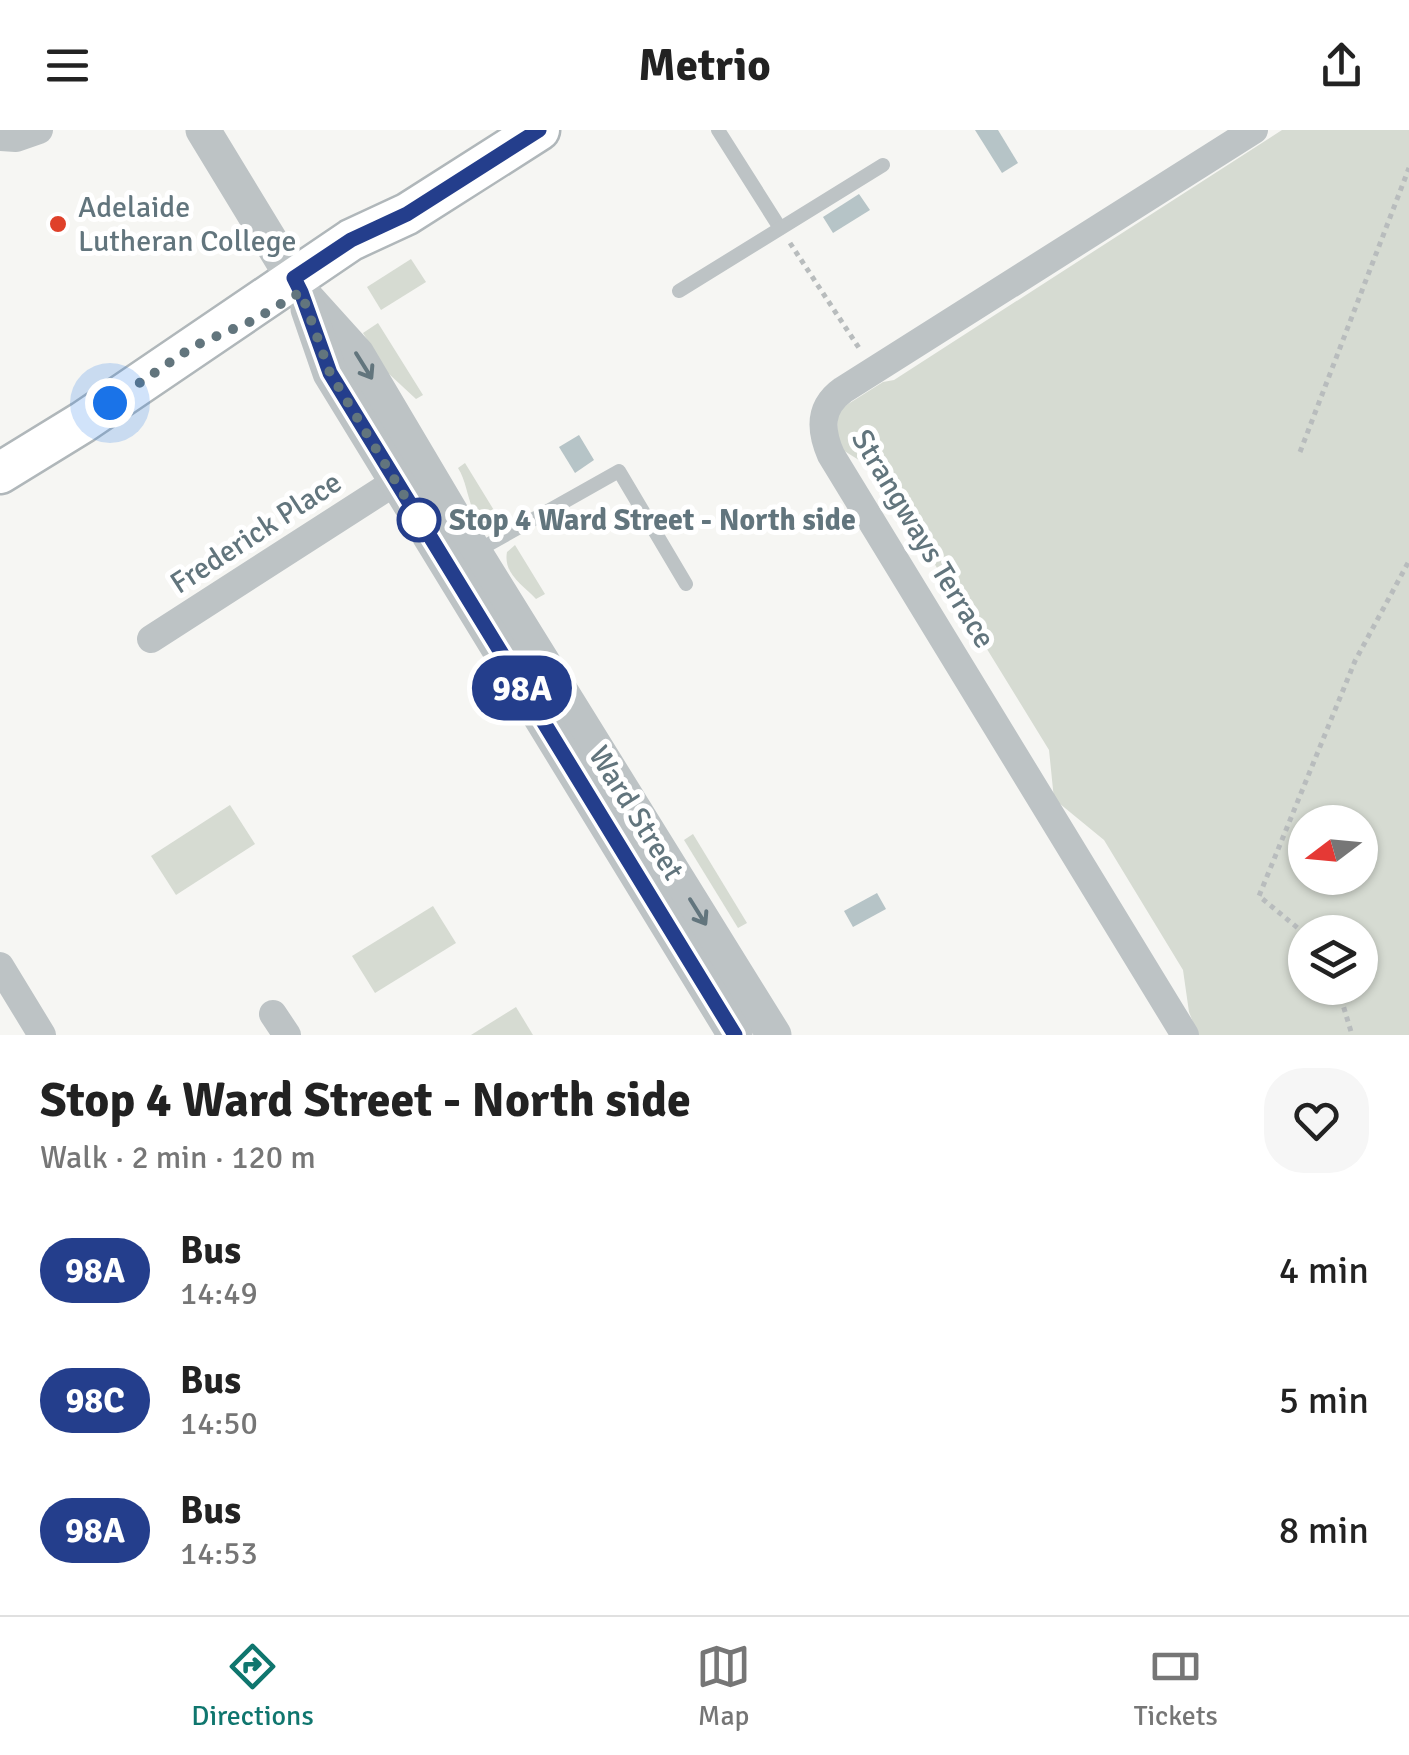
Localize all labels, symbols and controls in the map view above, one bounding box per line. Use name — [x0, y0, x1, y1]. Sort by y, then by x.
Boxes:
icon: menu — [40, 38, 95, 93]
text: Metrio — [638, 38, 771, 93]
icon: share — [1314, 38, 1369, 93]
place label: Adelaide Lutheran College — [78, 189, 297, 260]
marker: Adelaide Lutheran College — [47, 213, 69, 235]
one-way arrow — [354, 351, 374, 380]
your location — [85, 378, 135, 428]
street label: Strangways Terrace — [843, 423, 1003, 655]
street label: Frederick Place — [163, 464, 349, 602]
marker: Stop 4 Ward Street - North side — [398, 499, 440, 541]
place label: Stop 4 Ward Street - North side — [449, 502, 856, 539]
line badge: 98A — [464, 656, 580, 720]
text: 98A — [492, 667, 552, 710]
street label: Ward Street — [580, 739, 692, 887]
north arrow — [1288, 805, 1378, 895]
map controls — [1288, 805, 1378, 1005]
one-way arrow — [687, 897, 708, 926]
button: layers — [1288, 915, 1378, 1005]
button: heart — [1264, 1068, 1369, 1173]
text: Stop 4 Ward Street - North side — [40, 1071, 691, 1130]
text: Walk · 2 min · 120 m — [40, 1138, 316, 1177]
text: Bus — [180, 1227, 241, 1274]
text: 4 min — [1279, 1247, 1369, 1294]
text: 98A — [65, 1249, 125, 1292]
text: 14:49 — [180, 1274, 258, 1313]
text: Bus — [180, 1357, 241, 1404]
text: 5 min — [1279, 1377, 1369, 1424]
text: 98C — [65, 1379, 125, 1422]
text: 14:50 — [180, 1404, 258, 1443]
text: Bus — [180, 1487, 241, 1534]
text: 8 min — [1279, 1507, 1369, 1554]
text: 98A — [65, 1509, 125, 1552]
text: 14:53 — [180, 1534, 258, 1573]
tab: Directions — [191, 1639, 314, 1733]
tab: Map — [696, 1639, 751, 1733]
tab: Tickets — [1134, 1639, 1218, 1733]

